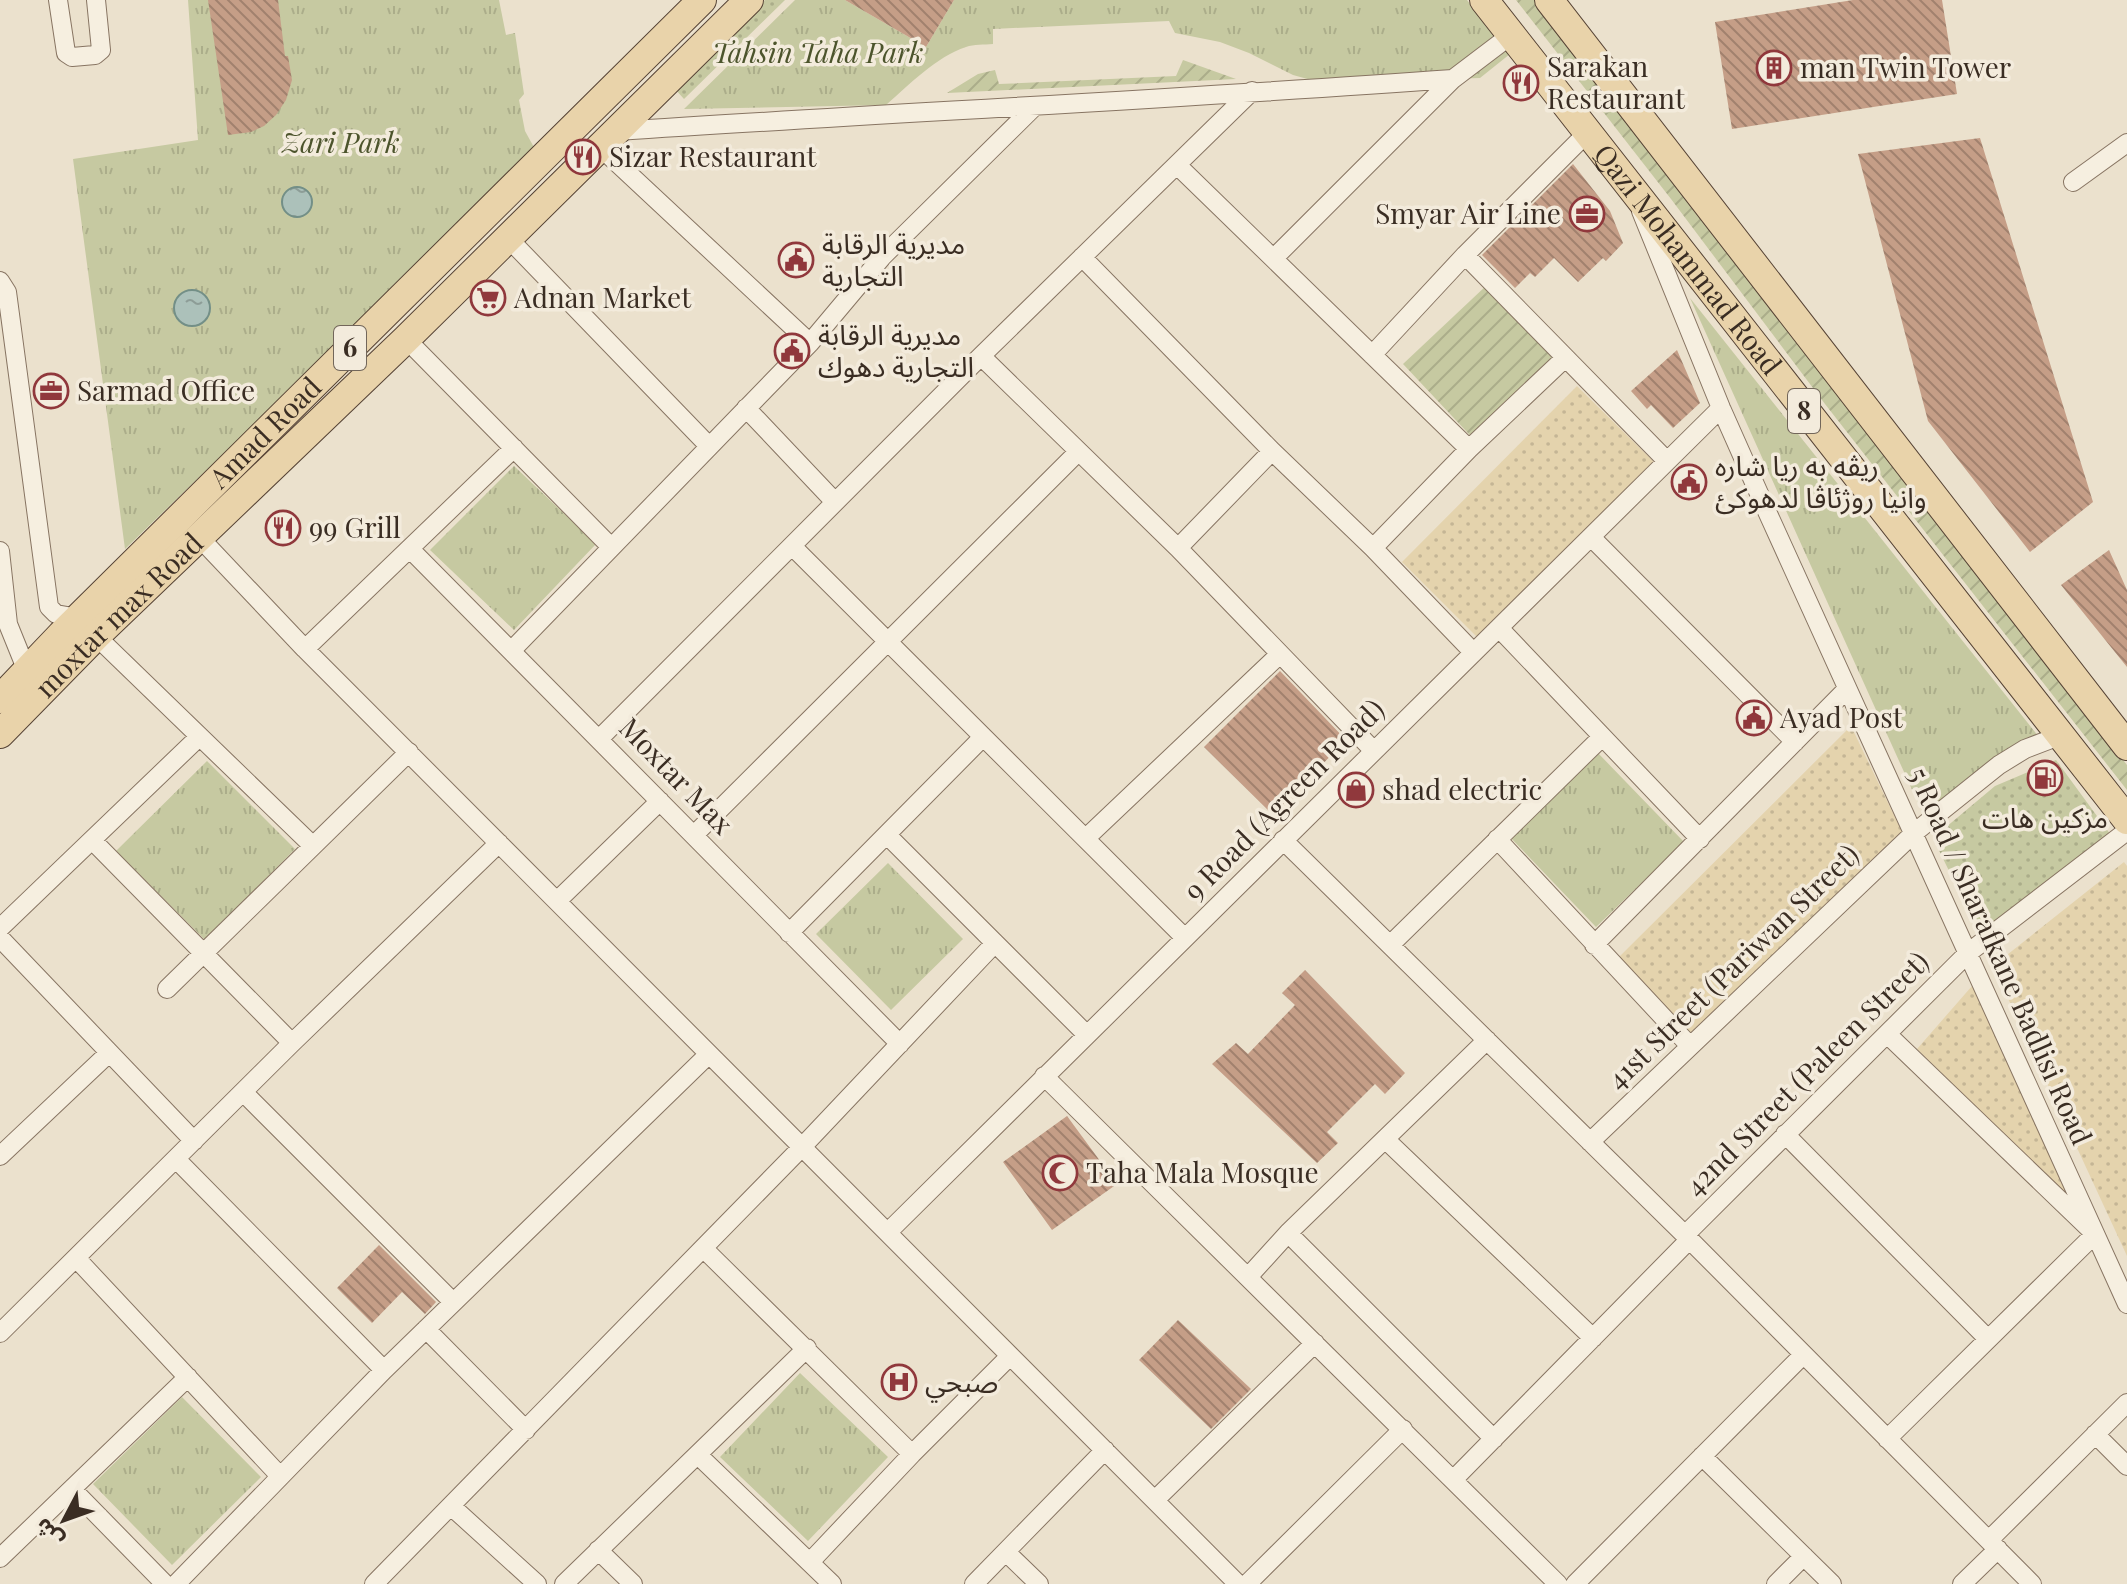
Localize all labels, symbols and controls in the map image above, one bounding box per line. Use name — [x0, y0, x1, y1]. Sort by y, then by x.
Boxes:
park label: Tahsin Taha Park — [713, 33, 923, 70]
place label: Sarakan Restaurant — [1547, 47, 1686, 116]
place label: man Twin Tower — [1800, 48, 2012, 85]
building icon: man Twin Tower — [1755, 49, 1793, 87]
restaurant icon: Sarakan Restaurant — [1502, 64, 1540, 102]
park label: Zari Park — [280, 123, 400, 160]
street label: Qazi Mohammad Road — [1587, 136, 1791, 382]
place label: Sizar Restaurant — [609, 137, 818, 174]
restaurant icon: Sizar Restaurant — [564, 138, 602, 176]
place label: Smyar Air Line — [1375, 194, 1561, 231]
office icon: Smyar Air Line — [1568, 195, 1606, 233]
place label: مديرية الرقابة التجارية — [822, 224, 965, 293]
public building icon: مديرية الرقابة التجارية — [777, 241, 815, 279]
place label: Adnan Market — [513, 278, 692, 315]
supermarket icon: Adnan Market — [469, 279, 507, 317]
place label: مديرية الرقابة التجارية دهوك — [818, 315, 974, 384]
road number: 6 — [334, 326, 366, 370]
public building icon: مديرية الرقابة التجارية دهوك — [773, 332, 811, 370]
street label: Amad Road — [200, 368, 328, 496]
place label: Sarmad Office — [77, 371, 255, 408]
office icon: Sarmad Office — [32, 372, 70, 410]
road number: 8 — [1788, 389, 1820, 433]
place label: ريڤه به ريا شاره وانيا روژئاڤا لدهوكئ — [1715, 446, 1926, 515]
public building icon: ريڤه به ريا شاره وانيا روژئاڤا لدهوكئ — [1670, 463, 1708, 501]
place label: 99 Grill — [309, 508, 401, 545]
restaurant icon: 99 Grill — [264, 509, 302, 547]
street label: moxtar max Road — [26, 524, 210, 705]
street label: 9 Road (Agreen Road) — [1174, 690, 1391, 907]
place label: Ayad Post — [1779, 698, 1904, 735]
public building icon: Ayad Post — [1735, 699, 1773, 737]
street label: Moxtar Max — [612, 709, 742, 842]
fuel station icon: مزكين هات — [2026, 759, 2064, 797]
street label: 5 Road / Sharafkane Badlisi Road — [1901, 761, 2101, 1150]
place label: shad electric — [1382, 770, 1542, 807]
shop icon: shad electric — [1337, 771, 1375, 809]
place label: مزكين هات — [1982, 798, 2108, 835]
street label: 41st Street (Pariwan Street) — [1598, 836, 1866, 1096]
street label: 42nd Street (Paleen Street) — [1676, 943, 1936, 1203]
place label: Taha Mala Mosque — [1086, 1153, 1319, 1190]
mosque icon: Taha Mala Mosque — [1041, 1154, 1079, 1192]
place label: صبحي — [925, 1362, 998, 1403]
hospital icon: صبحي — [880, 1363, 918, 1401]
north arrow — [24, 1480, 104, 1560]
text: ش — [27, 1513, 69, 1555]

